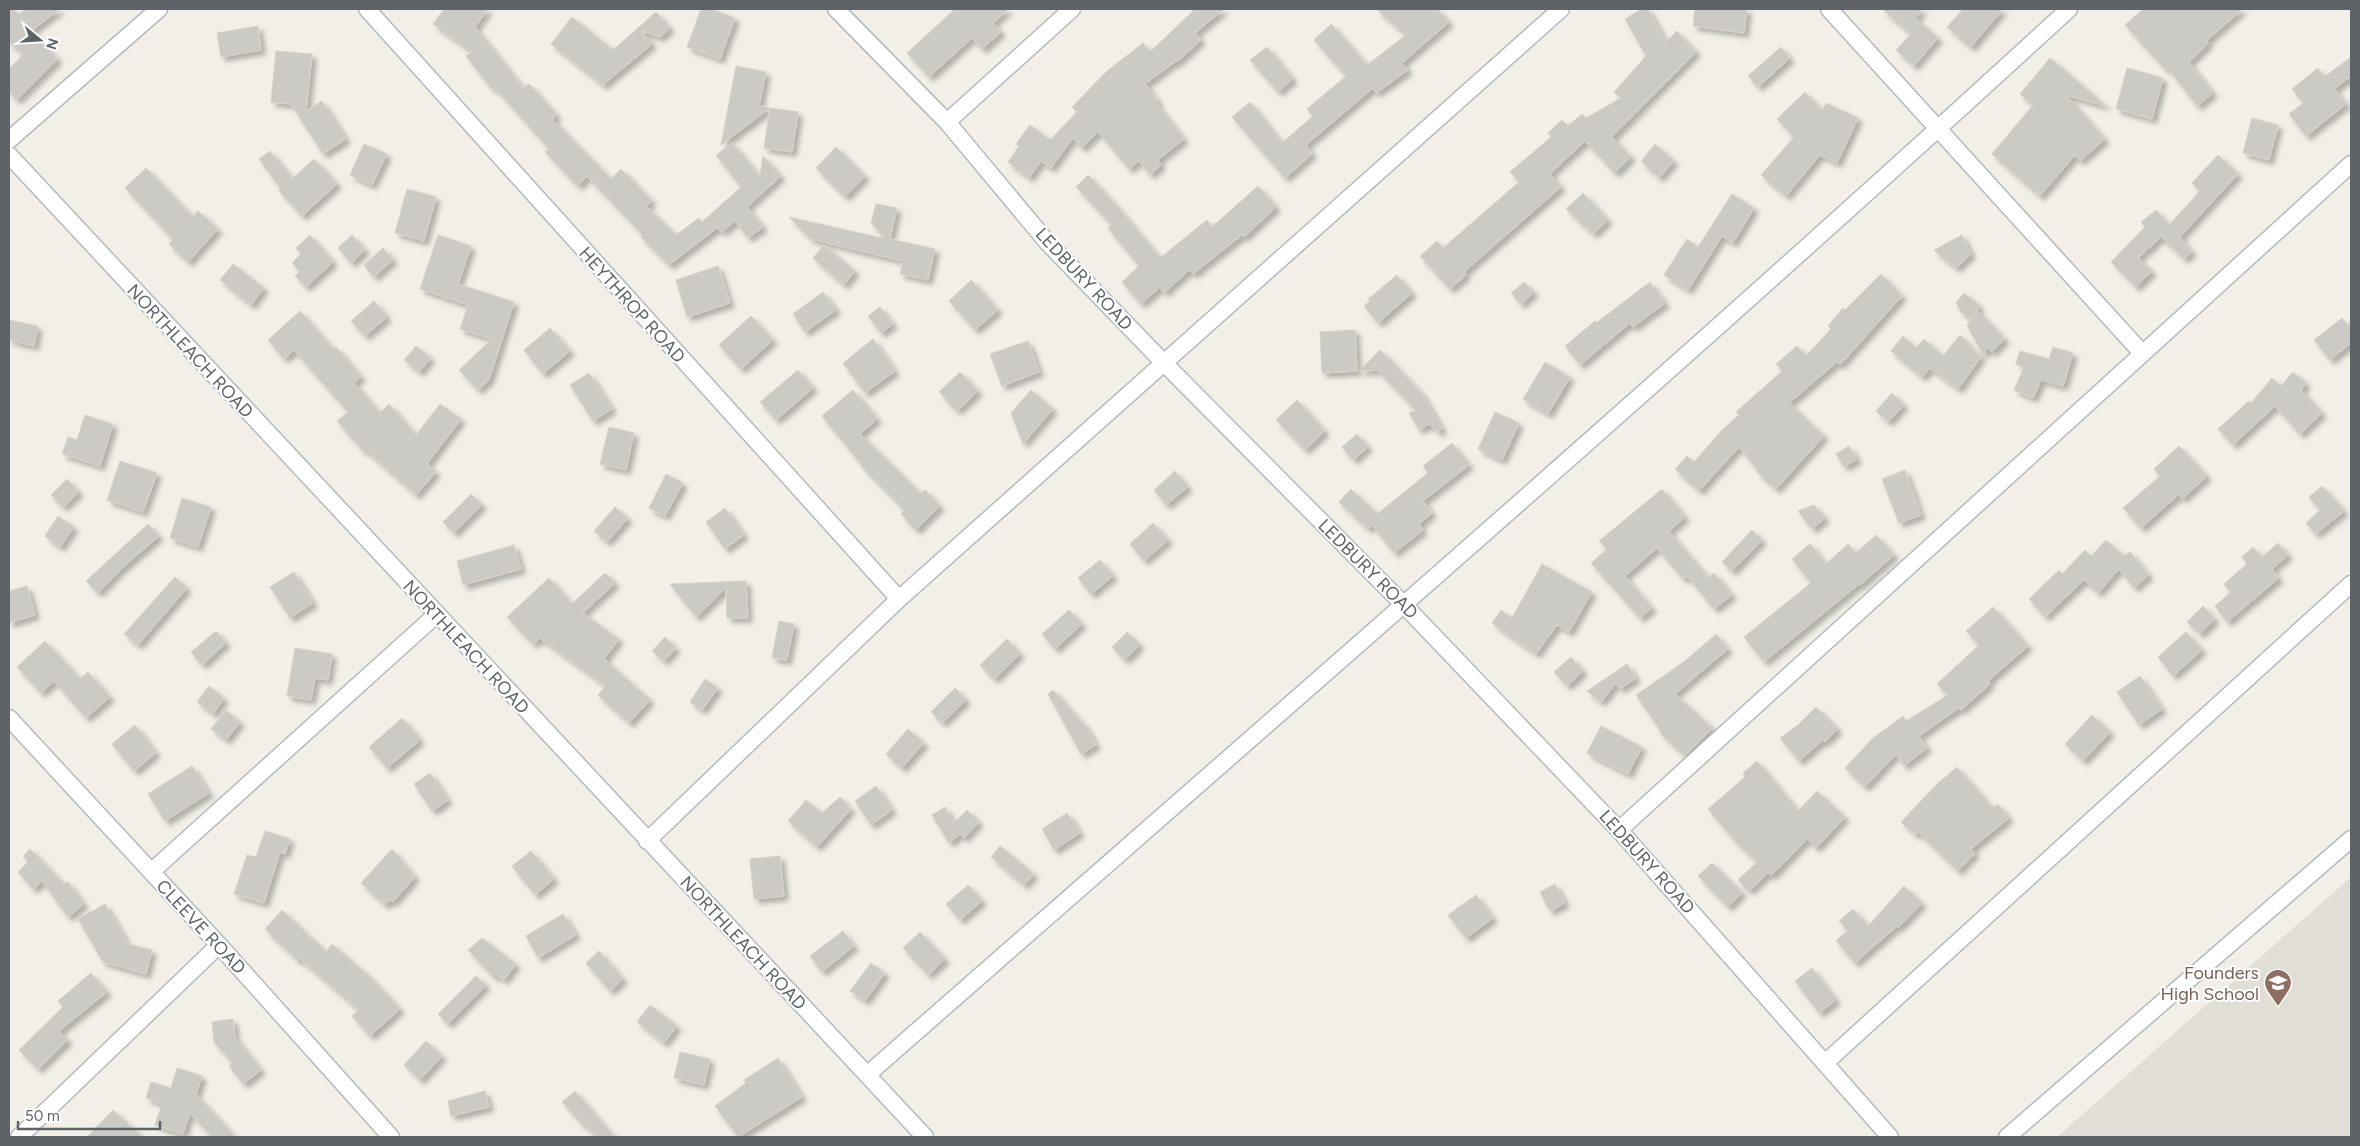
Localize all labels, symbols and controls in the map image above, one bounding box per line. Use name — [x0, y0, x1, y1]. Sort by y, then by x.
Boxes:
north arrow — [15, 15, 65, 65]
text: N — [42, 36, 62, 52]
street label: LEDBURY ROAD — [1031, 223, 1137, 335]
street label: HEYTHROP ROAD — [574, 242, 690, 368]
street label: NORTHLEACH ROAD — [122, 279, 258, 423]
street label: LEDBURY ROAD — [1313, 514, 1423, 624]
street label: NORTHLEACH ROAD — [398, 575, 534, 719]
street label: LEDBURY ROAD — [1594, 805, 1700, 919]
street label: NORTHLEACH ROAD — [675, 871, 811, 1015]
street label: CLEEVE ROAD — [152, 875, 250, 979]
place label: Founders High School — [2161, 962, 2259, 1005]
school or university icon: Founders High School — [2263, 968, 2293, 1007]
scale bar — [18, 1098, 160, 1130]
text: 50 m — [25, 1107, 60, 1125]

